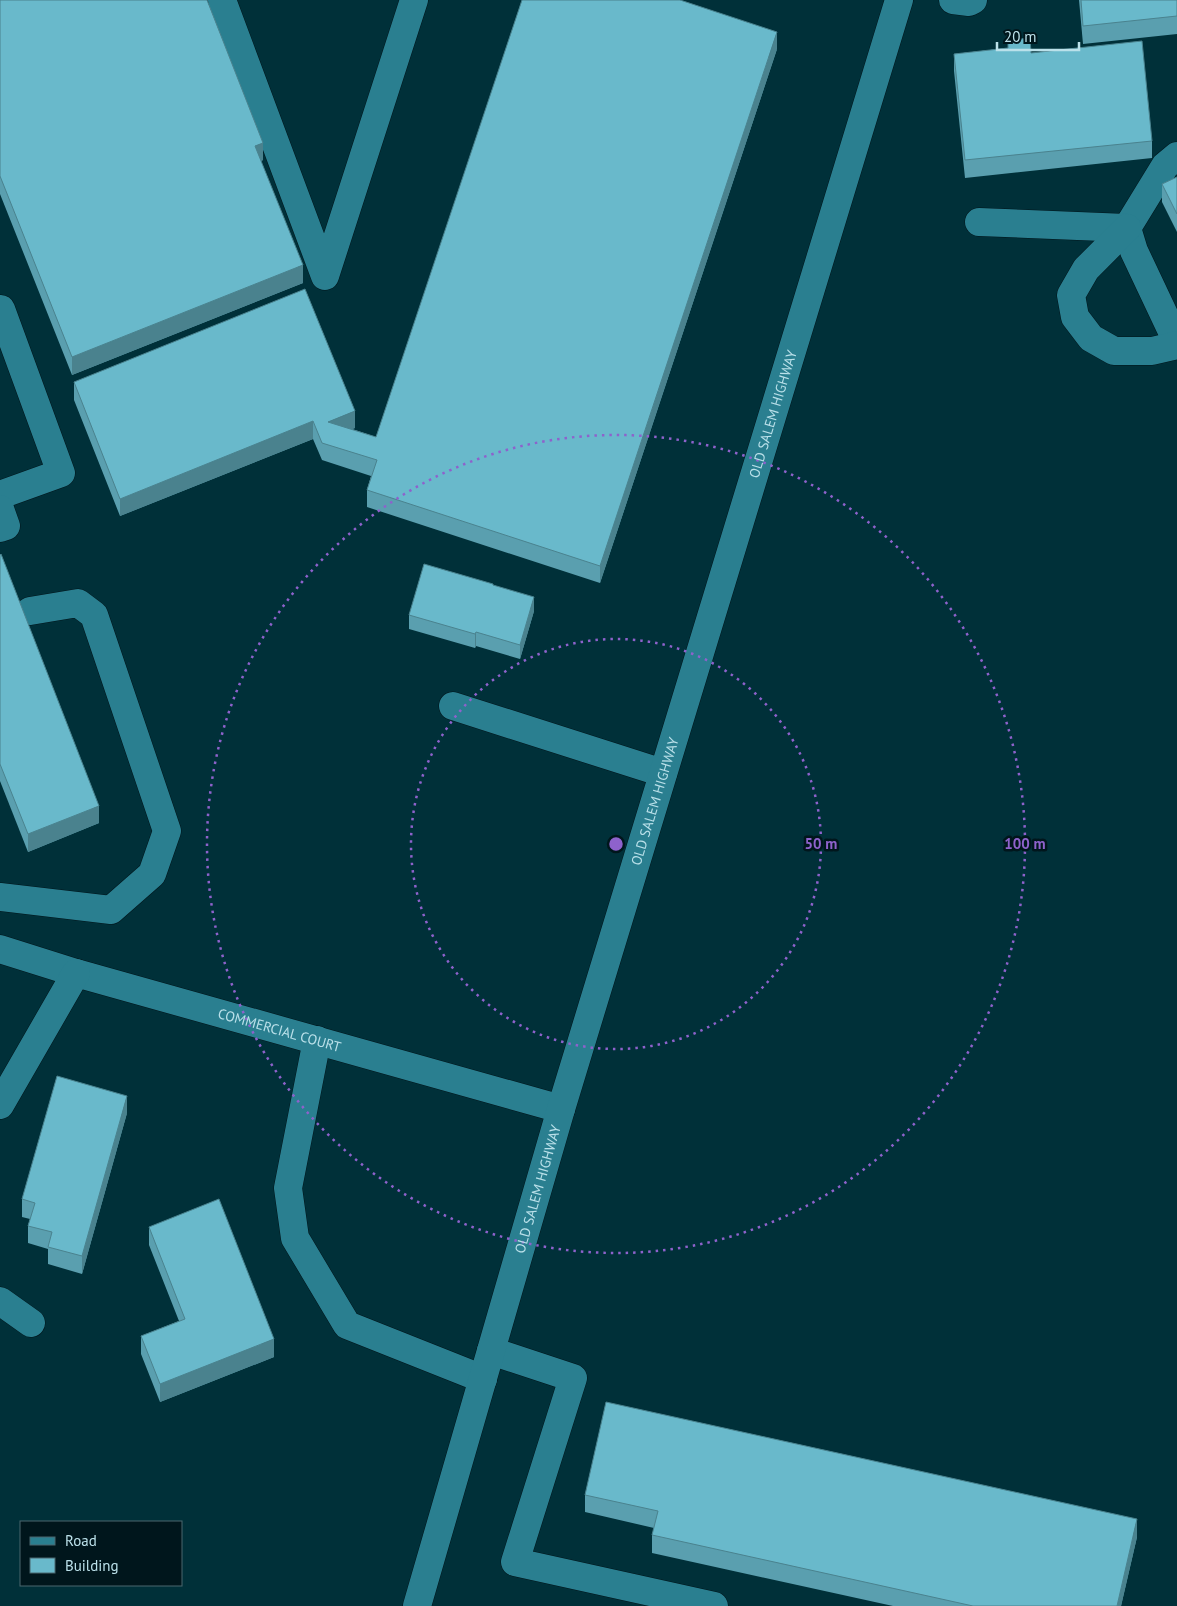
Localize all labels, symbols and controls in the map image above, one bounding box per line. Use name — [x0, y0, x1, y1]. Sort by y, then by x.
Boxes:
scale bar — [997, 20, 1080, 52]
text: 20 m — [1004, 27, 1037, 46]
street label: OLD SALEM HIGHWAY — [745, 348, 801, 480]
street label: OLD SALEM HIGHWAY — [627, 735, 683, 868]
text: 50 m — [805, 834, 837, 853]
text: 100 m — [1004, 834, 1046, 853]
centre of rings — [607, 835, 625, 853]
street label: COMMERCIAL COURT — [216, 1004, 343, 1056]
street label: OLD SALEM HIGHWAY — [511, 1123, 565, 1255]
legend — [20, 1521, 182, 1586]
text: Road — [65, 1531, 97, 1550]
text: Building — [65, 1556, 119, 1575]

